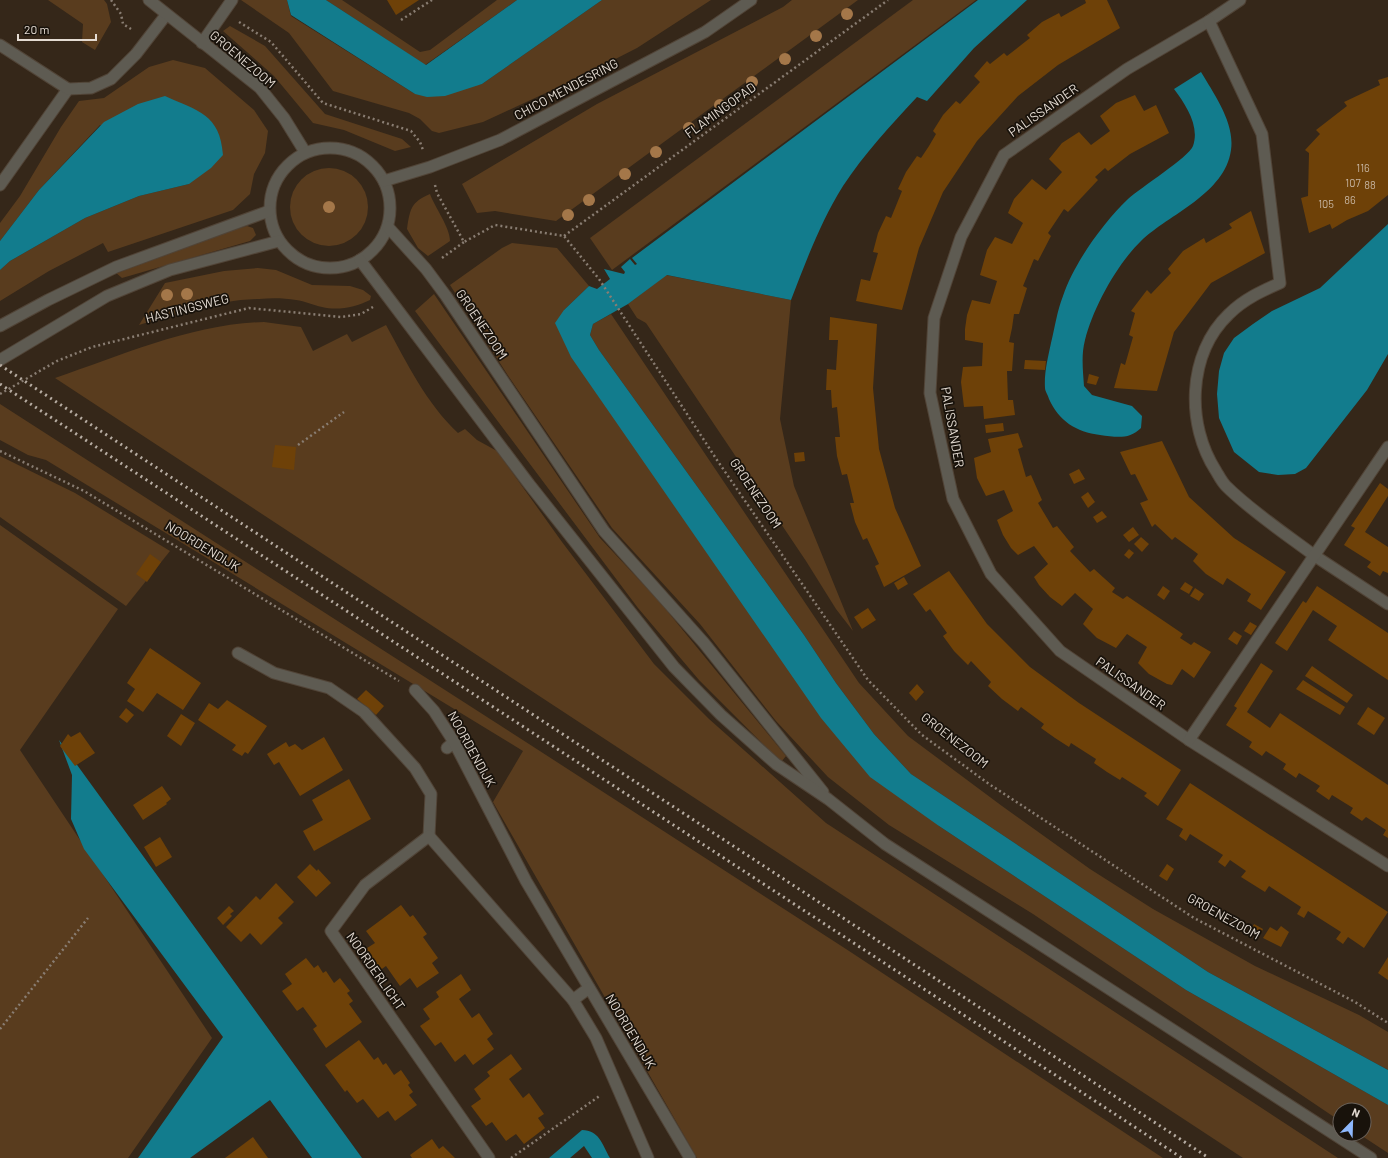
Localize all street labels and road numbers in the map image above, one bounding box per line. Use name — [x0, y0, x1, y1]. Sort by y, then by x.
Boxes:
street label: GROENEZOOM — [207, 27, 279, 91]
street label: CHICO MENDESRING — [511, 55, 621, 123]
street label: FLAMINGOPAD — [681, 79, 759, 141]
street label: PALISSANDER — [1005, 80, 1081, 140]
street label: GROENEZOOM — [453, 286, 511, 362]
street label: HASTINGSWEG — [144, 290, 230, 326]
street label: PALISSANDER — [938, 385, 968, 469]
street label: GROENEZOOM — [727, 455, 785, 531]
street label: NOORDENDIJK — [163, 517, 243, 575]
street label: PALISSANDER — [1093, 653, 1169, 713]
street label: NOORDENDIJK — [445, 708, 499, 790]
street label: GROENEZOOM — [918, 709, 992, 771]
street label: GROENEZOOM — [1185, 889, 1263, 943]
street label: NOORDERLICHT — [343, 929, 409, 1013]
street label: NOORDENDIJK — [602, 991, 660, 1071]

